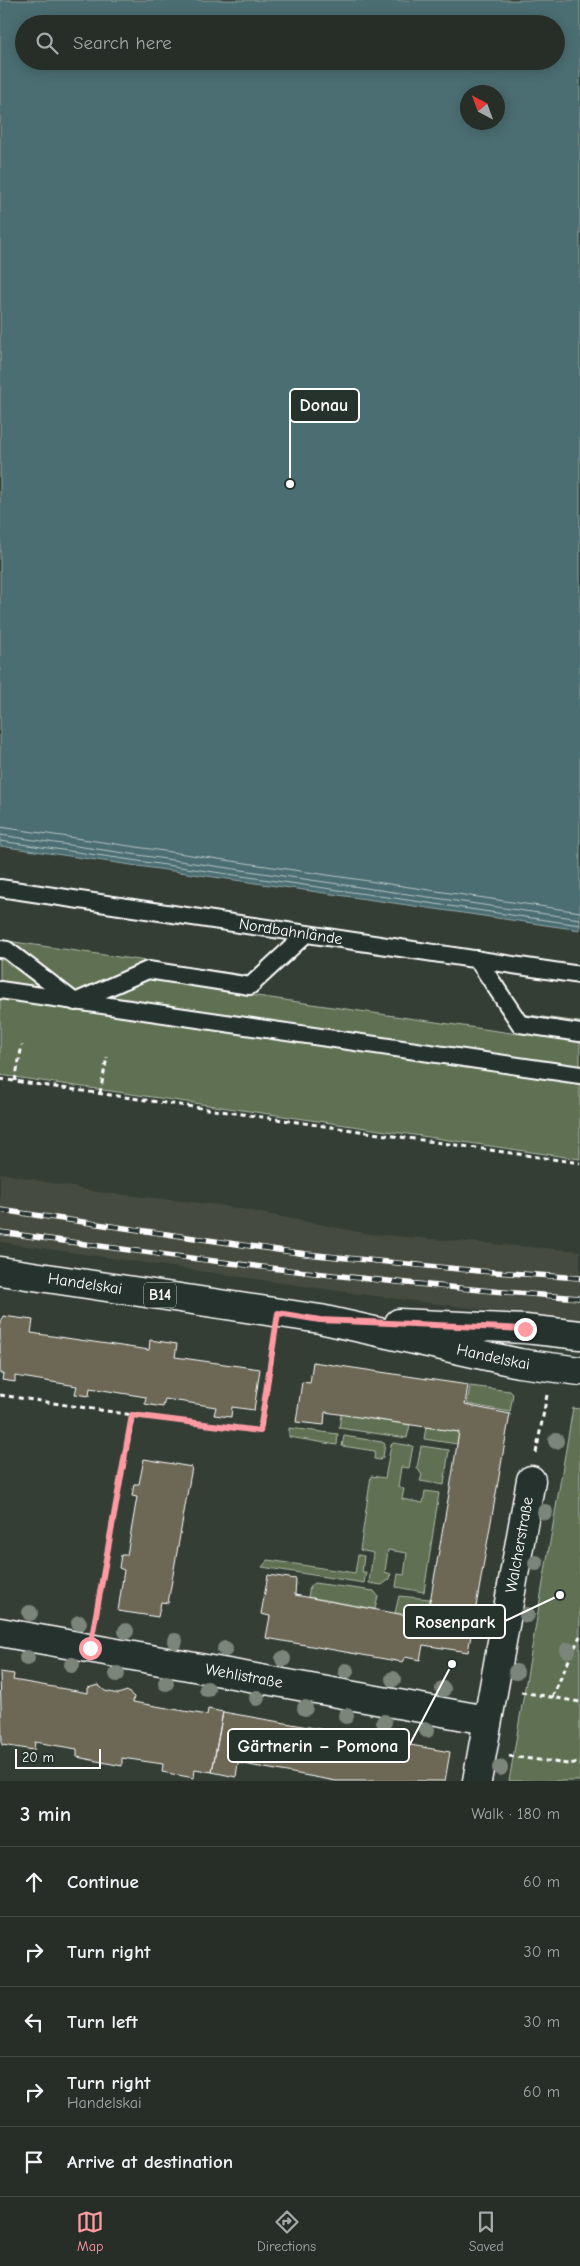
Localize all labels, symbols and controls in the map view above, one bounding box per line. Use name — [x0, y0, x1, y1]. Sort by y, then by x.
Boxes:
search box — [15, 15, 565, 70]
icon: search — [33, 29, 61, 57]
text: Search here — [73, 32, 172, 54]
north arrow — [460, 85, 505, 130]
callout: Donau — [290, 389, 359, 422]
text: Donau — [300, 395, 348, 416]
street label: Nordbahnlände — [238, 915, 344, 948]
street label: Handelskai — [47, 1269, 123, 1298]
road number: B14 — [144, 1282, 176, 1308]
route end — [514, 1318, 537, 1341]
street label: Handelskai — [455, 1340, 531, 1373]
street label: Walcherstraße — [502, 1495, 537, 1594]
callout: Rosenpark — [404, 1605, 505, 1638]
text: Rosenpark — [415, 1612, 496, 1633]
route start — [79, 1637, 102, 1660]
street label: Wehlistraße — [204, 1660, 284, 1692]
callout: Gärtnerin – Pomona — [228, 1729, 409, 1762]
text: Gärtnerin – Pomona — [238, 1736, 398, 1757]
scale bar — [15, 1746, 101, 1769]
text: 20 m — [22, 1749, 54, 1766]
text: 3 min — [20, 1802, 71, 1826]
text: Walk · 180 m — [471, 1805, 560, 1823]
icon: ahead — [20, 1868, 48, 1896]
text: Continue — [67, 1871, 139, 1893]
text: 60 m — [523, 1873, 560, 1891]
icon: right — [20, 1938, 48, 1966]
text: Turn right — [67, 1941, 151, 1963]
text: 30 m — [524, 1943, 560, 1961]
icon: left — [20, 2008, 48, 2036]
text: Turn left — [67, 2011, 138, 2033]
text: 30 m — [524, 2013, 560, 2031]
text: Turn right — [67, 2072, 151, 2094]
icon: right — [20, 2078, 48, 2106]
text: 60 m — [523, 2083, 560, 2101]
text: Handelskai — [67, 2094, 142, 2112]
icon: arrive — [20, 2148, 48, 2176]
text: Arrive at destination — [67, 2151, 233, 2173]
tab: Map — [76, 2208, 104, 2255]
tab: Directions — [257, 2208, 316, 2255]
tab: Saved — [469, 2208, 504, 2255]

